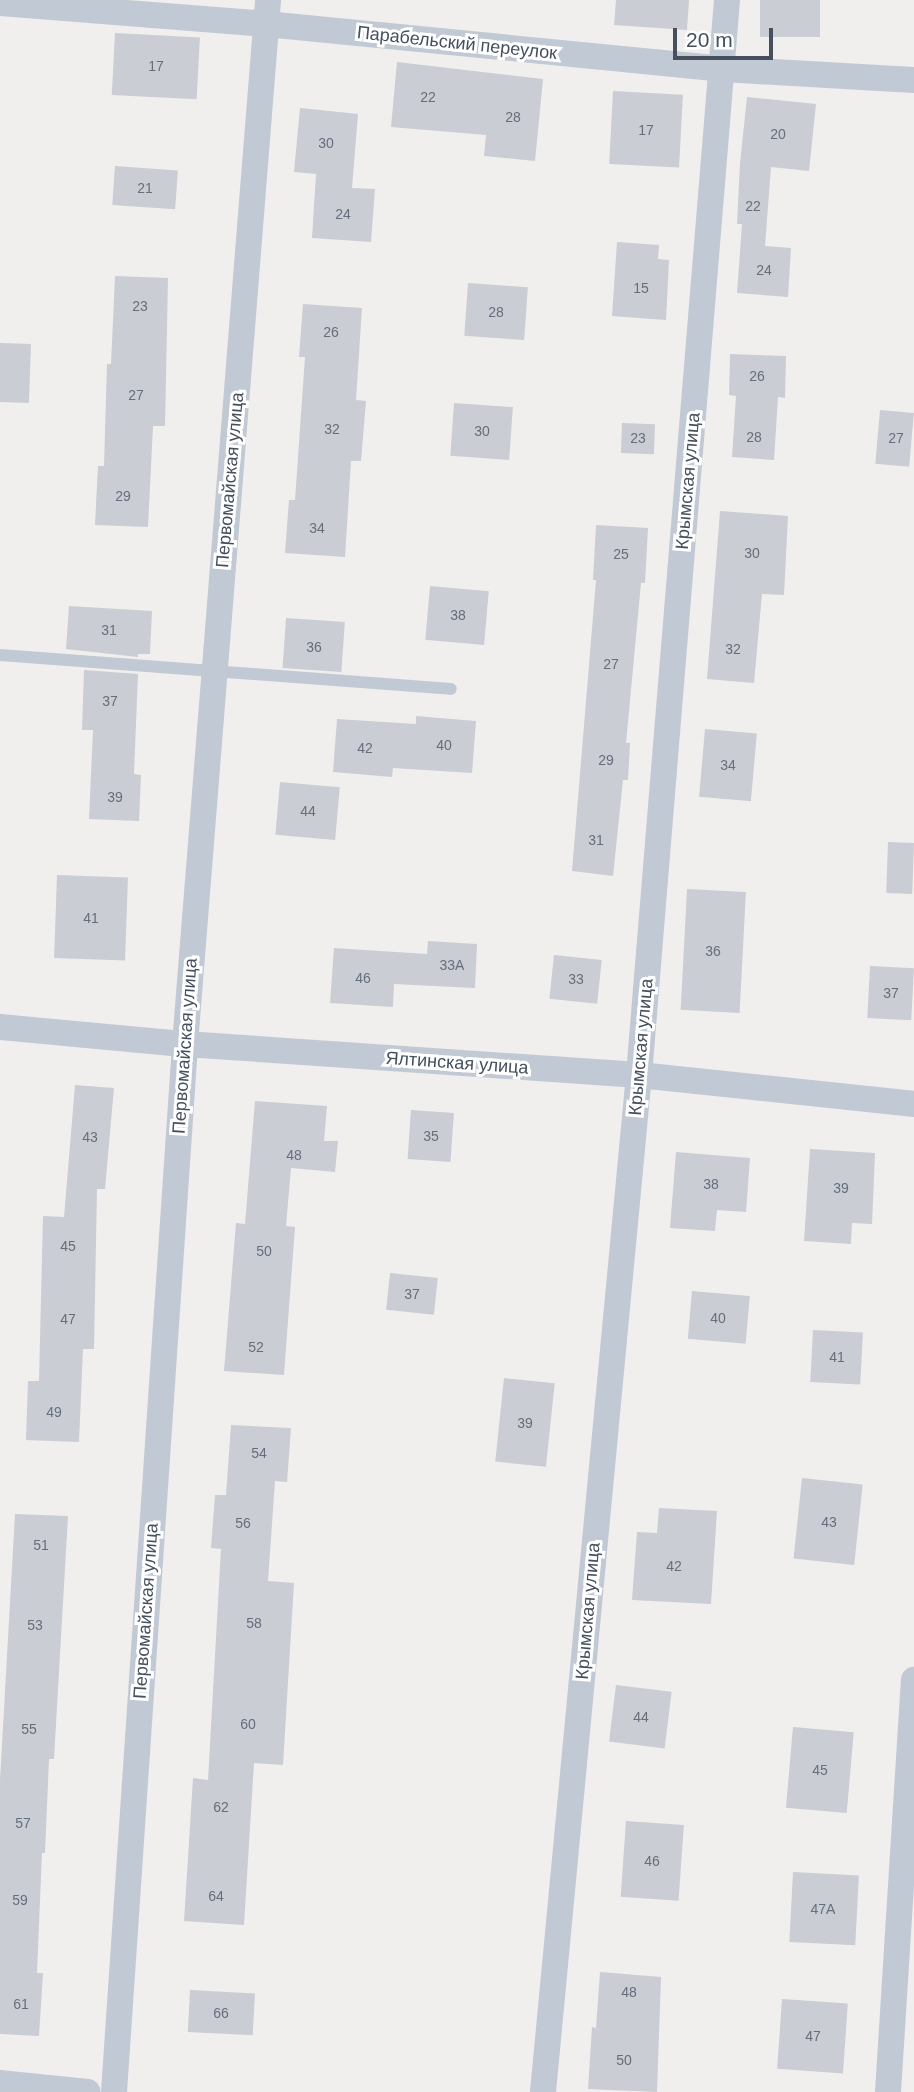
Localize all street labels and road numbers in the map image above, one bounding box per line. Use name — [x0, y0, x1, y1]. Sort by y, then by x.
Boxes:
street label: Парабельский переулок — [356, 22, 558, 64]
street label: Первомайская улица — [212, 391, 248, 569]
street label: Крымская улица — [671, 412, 705, 550]
street label: Первомайская улица — [168, 957, 202, 1135]
street label: Крымская улица — [624, 978, 658, 1116]
street label: Ялтинская улица — [385, 1047, 529, 1079]
street label: Первомайская улица — [129, 1522, 163, 1700]
street label: Крымская улица — [571, 1542, 605, 1680]

